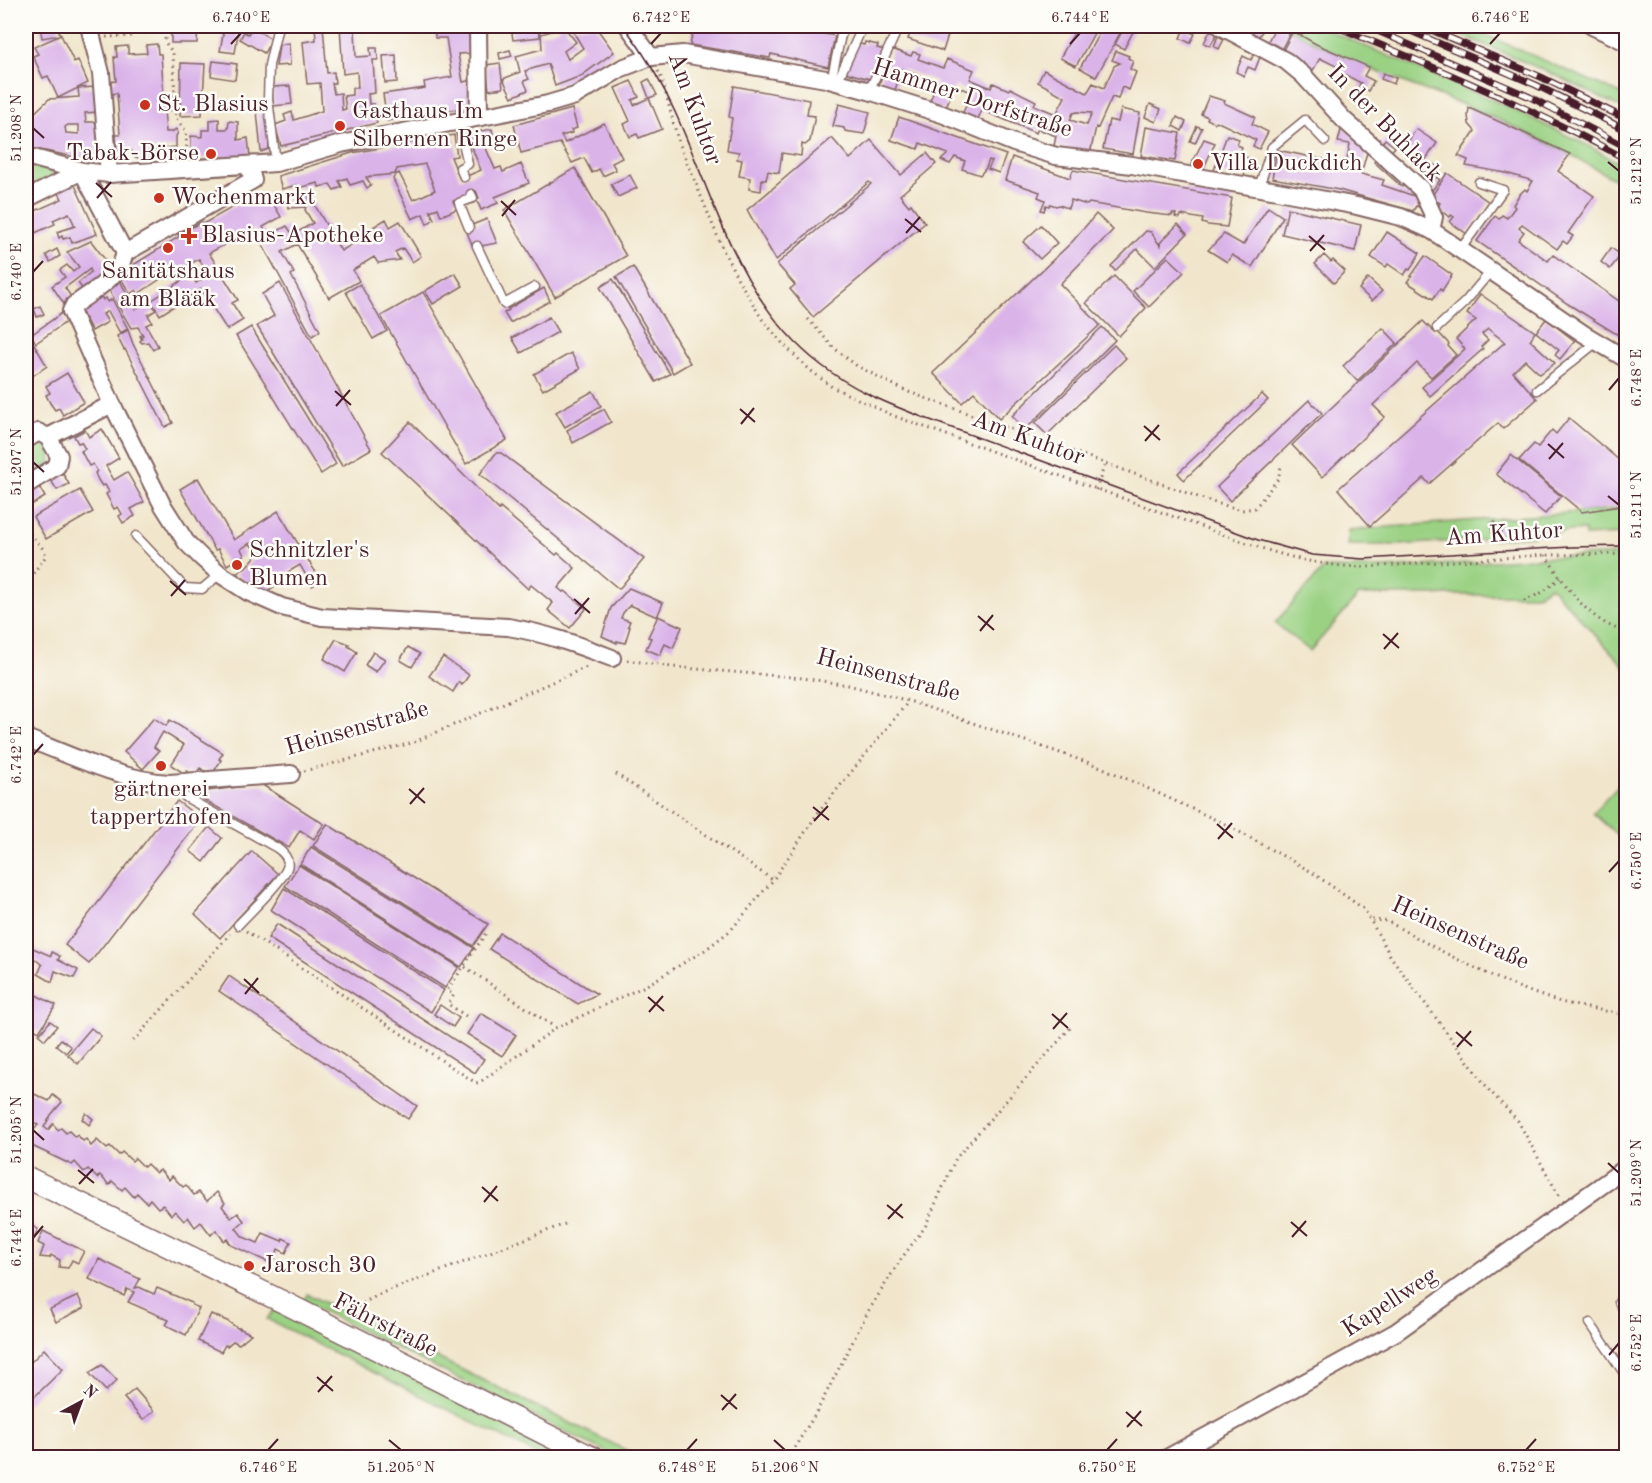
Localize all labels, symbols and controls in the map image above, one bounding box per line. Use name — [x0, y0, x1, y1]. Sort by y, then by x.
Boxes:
text: 6.740°E — [212, 11, 270, 26]
text: 6.742°E — [632, 11, 690, 26]
text: 6.744°E — [1051, 11, 1109, 26]
text: 6.746°E — [1471, 11, 1529, 26]
street label: Am Kuhtor — [662, 49, 726, 169]
street label: Hammer Dorfstraße — [869, 55, 1075, 143]
street label: In der Buhlack — [1322, 61, 1446, 187]
place label: St. Blasius — [157, 93, 269, 117]
text: 51.208°N — [10, 94, 25, 162]
marker: St. Blasius — [138, 98, 152, 112]
place label: Gasthaus Im Silbernen Ringe — [352, 100, 517, 152]
marker: Gasthaus Im Silbernen Ringe — [333, 119, 347, 133]
text: 51.212°N — [1630, 137, 1645, 205]
place label: Tabak-Börse — [66, 142, 199, 166]
marker: Tabak-Börse — [204, 147, 218, 161]
place label: Villa Duckdich — [1210, 152, 1363, 176]
marker: Villa Duckdich — [1191, 157, 1205, 171]
place label: Wochenmarkt — [171, 186, 315, 210]
marker: Wochenmarkt — [152, 191, 166, 205]
place label: Blasius-Apotheke — [201, 224, 384, 248]
marker: Blasius-Apotheke — [182, 229, 196, 243]
marker: Sanitätshaus am Blääk — [161, 241, 175, 255]
text: 6.740°E — [10, 243, 25, 301]
place label: Sanitätshaus am Blääk — [101, 260, 235, 312]
text: 6.748°E — [1630, 349, 1645, 407]
street label: Am Kuhtor — [968, 407, 1088, 471]
text: 51.207°N — [10, 428, 25, 496]
text: 51.211°N — [1630, 471, 1645, 539]
street label: Am Kuhtor — [1444, 519, 1564, 551]
place label: Schnitzler's Blumen — [249, 539, 369, 591]
marker: Schnitzler's Blumen — [230, 558, 244, 572]
street label: Heinsenstraße — [813, 645, 963, 707]
street label: Heinsenstraße — [283, 697, 431, 761]
text: 6.742°E — [10, 726, 25, 784]
marker: gärtnerei tappertzhofen — [154, 759, 168, 773]
place label: gärtnerei tappertzhofen — [90, 778, 232, 830]
text: 6.750°E — [1630, 832, 1645, 890]
street label: Heinsenstraße — [1388, 893, 1532, 975]
text: 51.205°N — [10, 1096, 25, 1164]
text: 51.209°N — [1630, 1139, 1645, 1207]
text: 6.744°E — [10, 1209, 25, 1267]
place label: Jarosch 30 — [261, 1254, 376, 1278]
marker: Jarosch 30 — [242, 1259, 256, 1273]
street label: Kapellweg — [1338, 1264, 1442, 1342]
street label: Fährstraße — [329, 1289, 441, 1363]
text: 6.752°E — [1630, 1314, 1645, 1372]
north arrow — [51, 1372, 111, 1432]
text: N — [80, 1382, 100, 1403]
text: 6.746°E — [239, 1461, 297, 1476]
text: 51.205°N — [367, 1461, 435, 1476]
text: 6.748°E — [658, 1461, 716, 1476]
text: 51.206°N — [751, 1461, 819, 1476]
text: 6.750°E — [1078, 1461, 1136, 1476]
text: 6.752°E — [1497, 1461, 1555, 1476]

